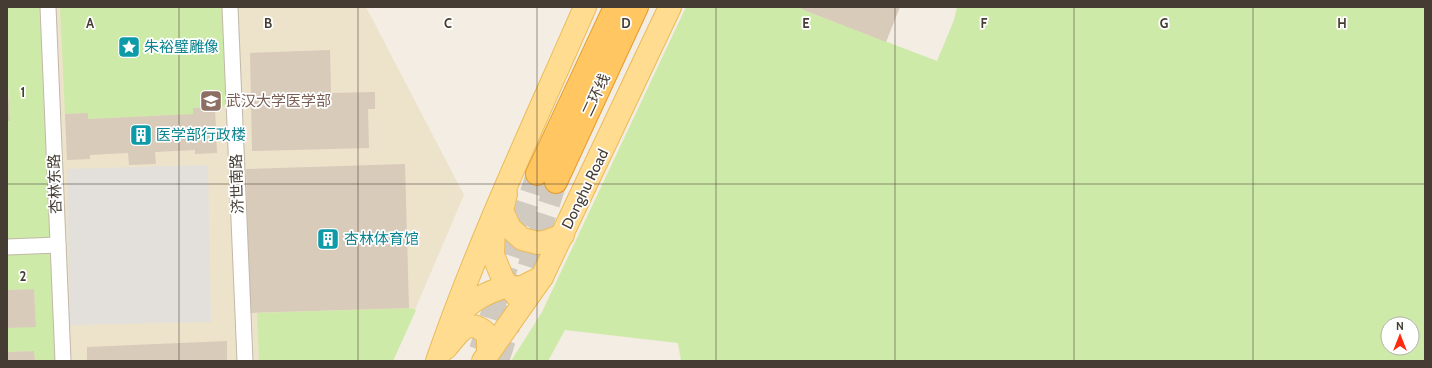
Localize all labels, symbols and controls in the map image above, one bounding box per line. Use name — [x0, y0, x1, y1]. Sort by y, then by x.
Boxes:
text: A — [86, 15, 95, 31]
text: B — [264, 15, 272, 31]
text: C — [444, 15, 452, 31]
text: D — [621, 15, 631, 31]
text: E — [802, 15, 810, 31]
text: F — [981, 15, 988, 31]
text: G — [1160, 15, 1169, 31]
text: H — [1337, 15, 1347, 31]
place icon: 朱裕璧雕像 — [116, 34, 142, 60]
place label: 朱裕璧雕像 — [144, 38, 219, 56]
street label: 二环线 — [578, 71, 614, 119]
text: 1 — [21, 84, 25, 100]
school or university icon: 武汉大学医学部 — [198, 88, 224, 114]
place label: 武汉大学医学部 — [226, 92, 331, 110]
building icon: 医学部行政楼 — [128, 122, 154, 148]
place label: 医学部行政楼 — [156, 126, 246, 144]
street label: Donghu Road — [558, 146, 612, 232]
street label: 杏林东路 — [45, 154, 65, 214]
street label: 济世南路 — [227, 154, 247, 214]
building icon: 杏林体育馆 — [315, 226, 341, 252]
place label: 杏林体育馆 — [344, 230, 419, 248]
text: 2 — [20, 268, 27, 284]
north arrow — [1380, 316, 1420, 356]
text: N — [1396, 319, 1404, 333]

